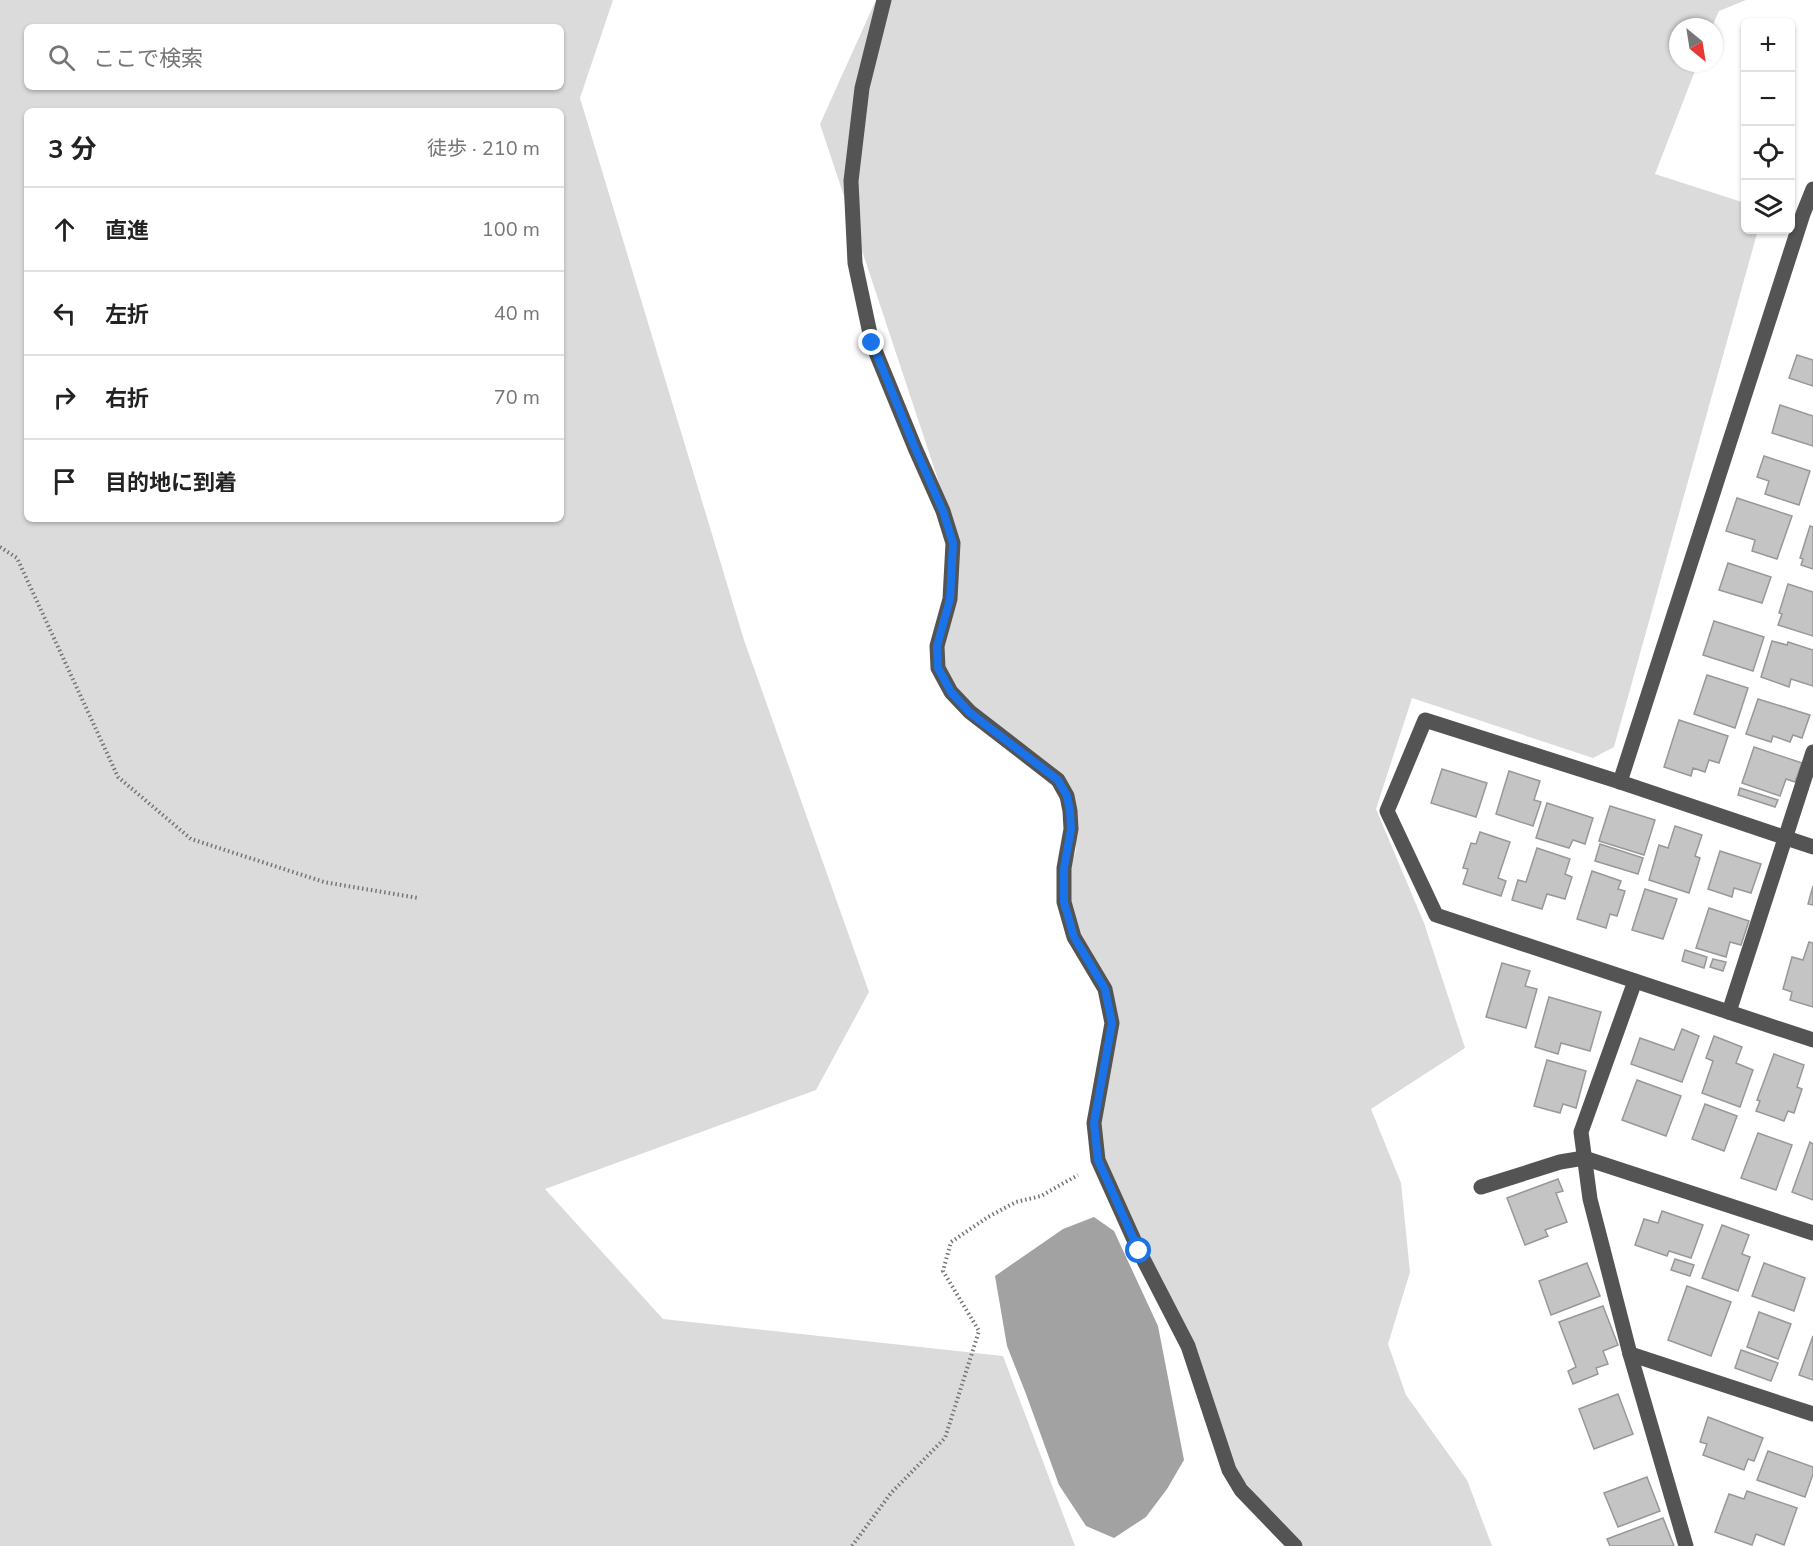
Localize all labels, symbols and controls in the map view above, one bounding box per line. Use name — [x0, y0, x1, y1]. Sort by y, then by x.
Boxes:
north arrow — [1669, 18, 1723, 72]
map controls — [1741, 18, 1795, 234]
button: + — [1741, 18, 1795, 72]
search box — [24, 24, 564, 90]
icon: search — [45, 41, 78, 74]
text: ここで検索 — [93, 44, 203, 74]
button: − — [1741, 72, 1795, 126]
button: locate — [1741, 126, 1795, 180]
text: 3 分 — [48, 132, 97, 167]
text: 徒歩 · 210 m — [427, 135, 540, 162]
button: layers — [1741, 180, 1795, 234]
icon: ahead — [48, 213, 81, 246]
text: 直進 — [105, 216, 149, 246]
text: 100 m — [482, 216, 540, 243]
icon: left — [48, 297, 81, 330]
text: 左折 — [105, 300, 149, 330]
text: 40 m — [494, 300, 540, 327]
route end — [858, 329, 884, 355]
icon: right — [48, 381, 81, 414]
text: 右折 — [105, 384, 149, 414]
text: 70 m — [494, 384, 540, 411]
icon: arrive — [48, 465, 81, 498]
text: 目的地に到着 — [105, 468, 237, 498]
route start — [1125, 1237, 1151, 1263]

